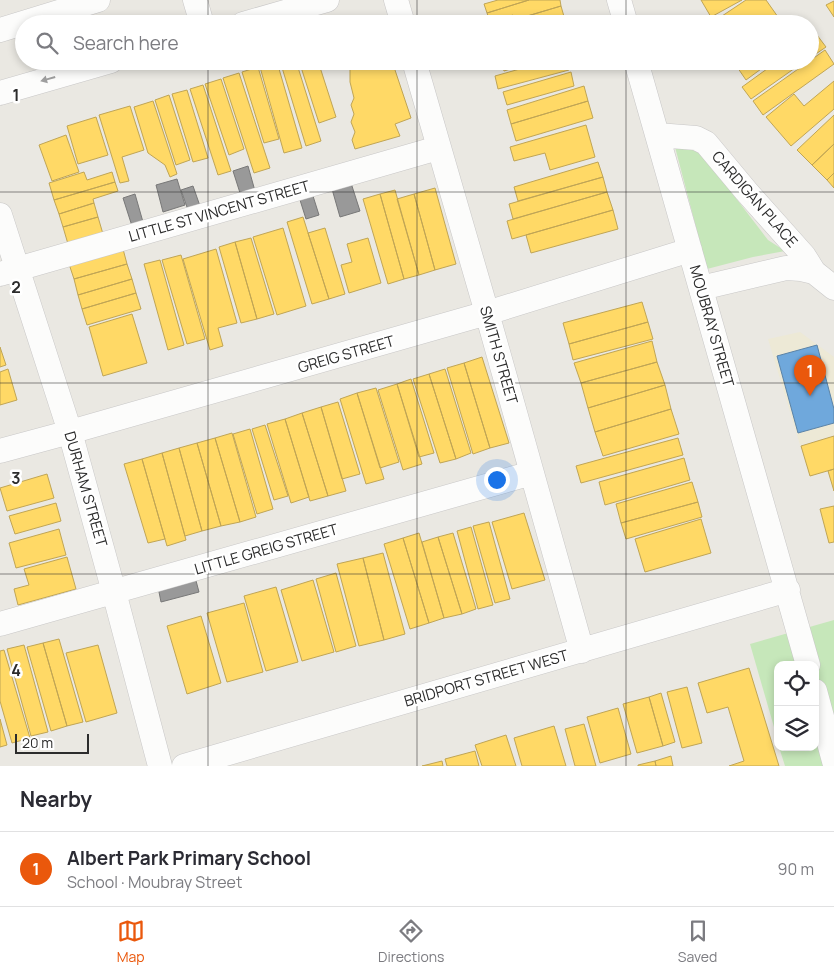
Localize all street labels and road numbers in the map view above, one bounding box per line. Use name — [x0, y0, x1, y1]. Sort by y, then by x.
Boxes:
street label: CARDIGAN PLACE — [707, 146, 803, 252]
street label: LITTLE ST VINCENT STREET — [126, 175, 312, 247]
street label: MOUBRAY STREET — [685, 263, 739, 389]
street label: SMITH STREET — [475, 303, 523, 407]
street label: GREIG STREET — [295, 330, 397, 378]
street label: DURHAM STREET — [59, 429, 113, 549]
street label: LITTLE GREIG STREET — [192, 518, 340, 580]
street label: BRIDPORT STREET WEST — [402, 645, 571, 711]

